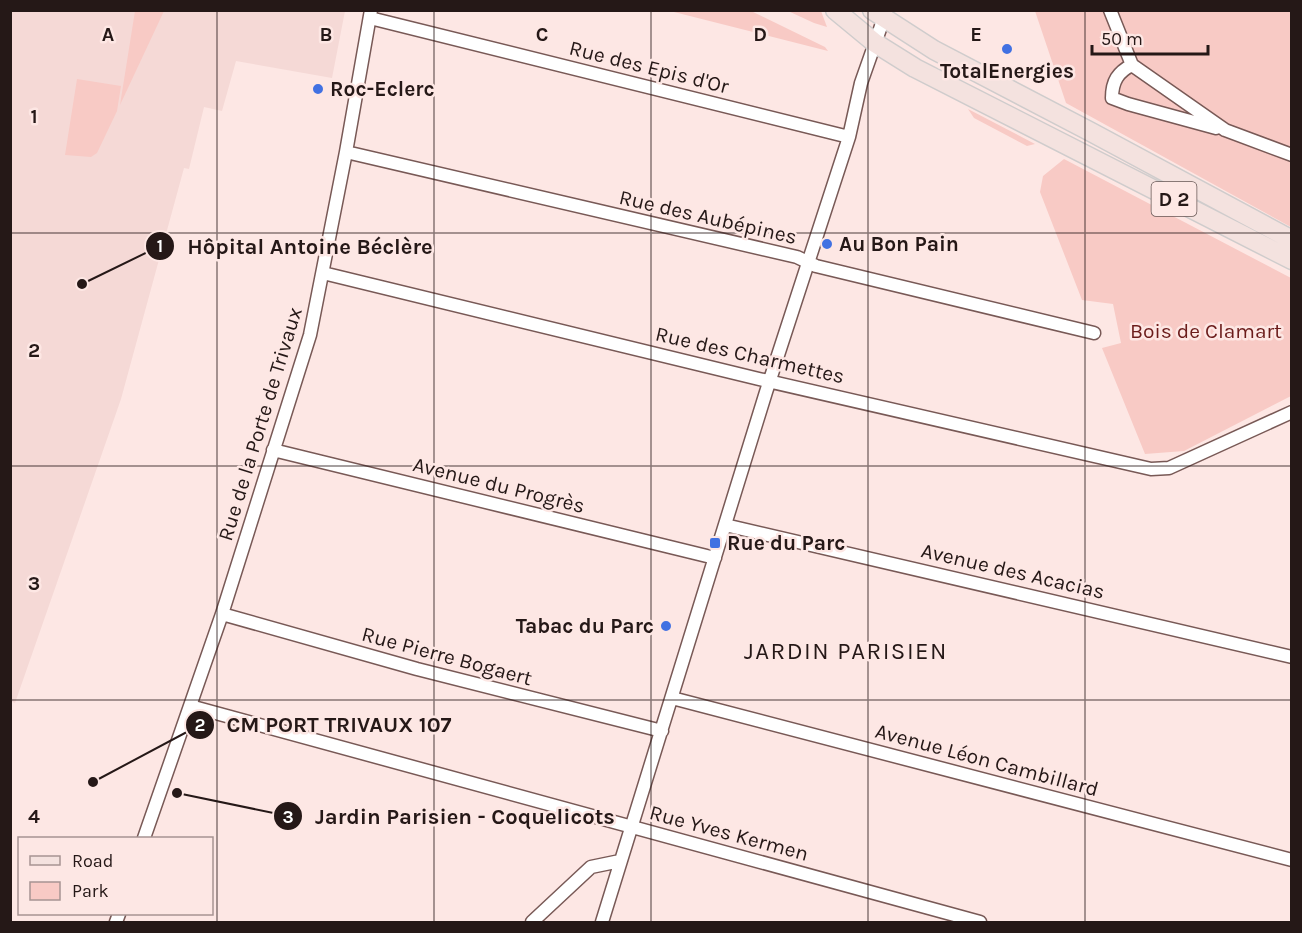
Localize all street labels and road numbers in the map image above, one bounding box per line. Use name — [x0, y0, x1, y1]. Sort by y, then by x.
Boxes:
street label: Rue des Epis d'Or — [567, 36, 732, 99]
road number: D 2 — [1152, 182, 1196, 216]
street label: Rue des Aubépines — [617, 185, 799, 249]
street label: Rue de la Porte de Trivaux — [213, 304, 307, 544]
street label: Rue des Charmettes — [653, 322, 847, 388]
street label: Avenue du Progrès — [411, 452, 587, 518]
street label: Avenue des Acacias — [919, 538, 1107, 604]
street label: Rue Pierre Bogaert — [359, 622, 535, 690]
street label: Avenue Léon Cambillard — [873, 719, 1101, 801]
street label: Rue Yves Kermen — [647, 800, 811, 866]

